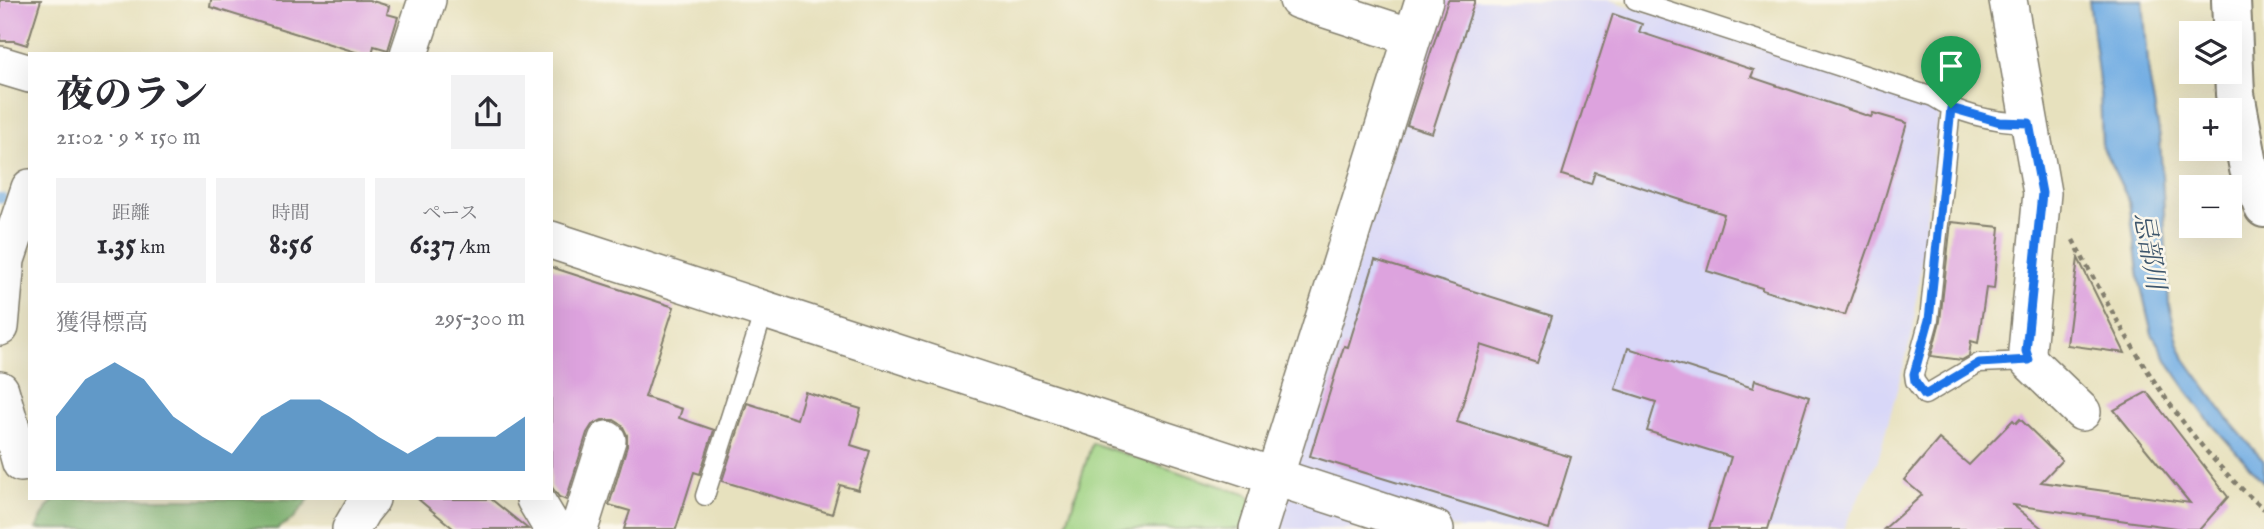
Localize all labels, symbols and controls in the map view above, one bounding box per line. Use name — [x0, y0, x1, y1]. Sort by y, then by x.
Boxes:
map controls — [2179, 21, 2242, 238]
button: layers — [2179, 21, 2242, 84]
pin — [1921, 36, 1981, 108]
icon: arrive — [1932, 47, 1970, 85]
text: 夜のラン — [56, 73, 208, 121]
button: share — [451, 75, 525, 149]
button: + — [2179, 98, 2242, 161]
text: 21:02 · 9 × 150 m — [56, 123, 201, 152]
button: − — [2179, 175, 2242, 238]
text: 距離 — [112, 202, 150, 226]
text: 時間 — [271, 202, 310, 226]
text: ペース — [422, 202, 478, 226]
water label: 忌部川 — [2126, 210, 2173, 295]
text: 1.35 — [96, 226, 136, 264]
text: 8:56 — [269, 226, 312, 264]
text: 6:37 — [410, 226, 455, 264]
text: km — [136, 236, 165, 260]
text: /km — [455, 236, 491, 260]
text: 295–300 m — [434, 304, 525, 333]
text: 獲得標高 — [56, 309, 148, 338]

